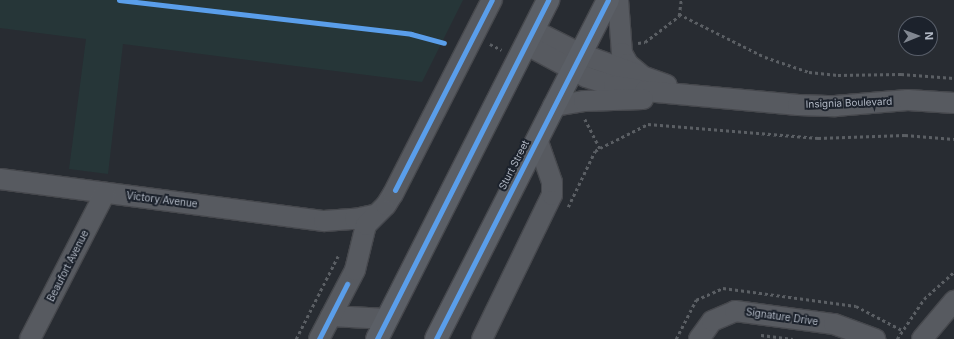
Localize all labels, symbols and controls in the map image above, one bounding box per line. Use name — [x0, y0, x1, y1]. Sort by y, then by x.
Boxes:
north arrow — [898, 16, 938, 56]
text: N — [922, 31, 936, 40]
street label: Insignia Boulevard — [806, 95, 892, 111]
street label: Sturt Street — [496, 138, 532, 192]
street label: Victory Avenue — [126, 190, 198, 210]
street label: Beaufort Avenue — [45, 228, 91, 304]
street label: Signature Drive — [745, 306, 819, 328]

